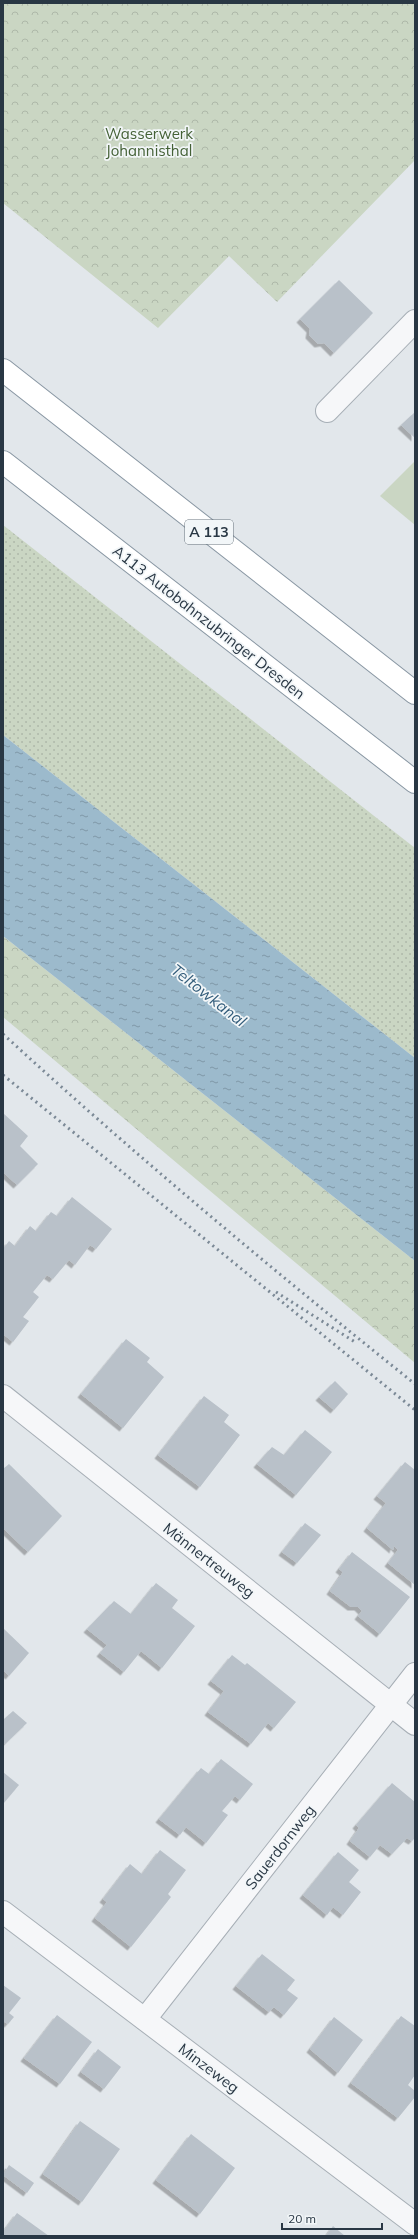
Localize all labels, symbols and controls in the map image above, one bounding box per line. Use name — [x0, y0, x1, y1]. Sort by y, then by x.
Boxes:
park label: Wasserwerk Johannisthal — [105, 124, 193, 160]
road number: A 113 — [185, 520, 233, 544]
street label: A113 Autobahnzubringer Dresden — [109, 541, 309, 703]
water label: Teltowkanal — [167, 959, 251, 1031]
street label: Männertreuweg — [159, 1518, 259, 1602]
street label: Sauerdornweg — [241, 1801, 319, 1893]
street label: Minzeweg — [175, 2039, 243, 2097]
scale bar — [282, 2205, 382, 2231]
text: 20 m — [288, 2211, 316, 2226]

